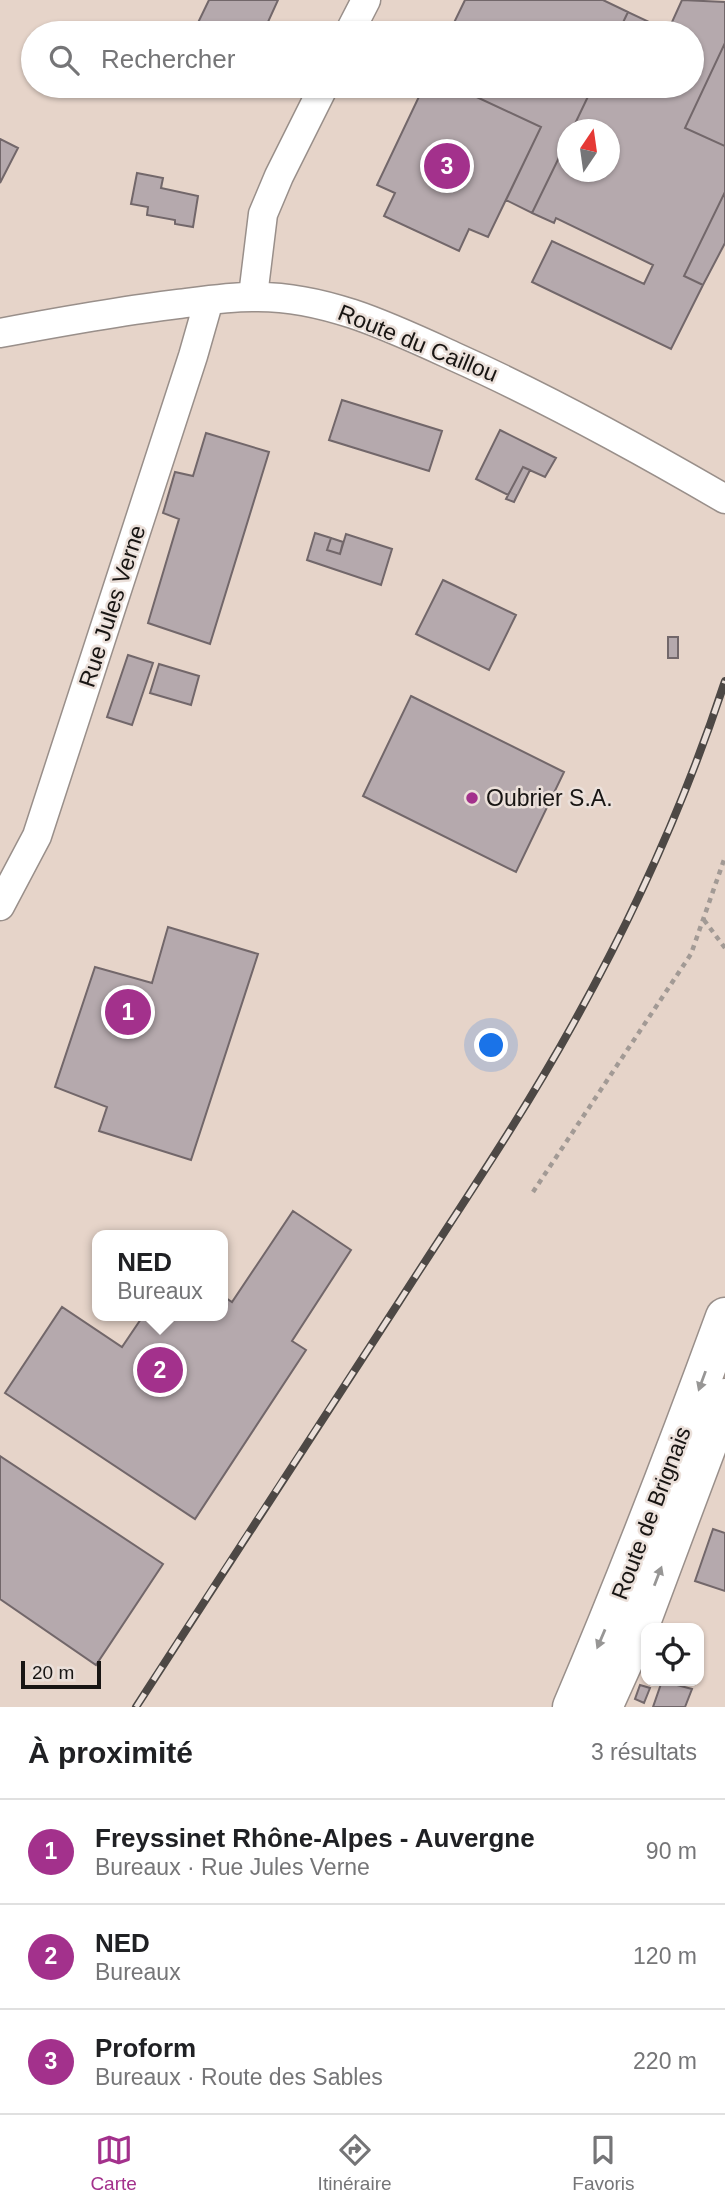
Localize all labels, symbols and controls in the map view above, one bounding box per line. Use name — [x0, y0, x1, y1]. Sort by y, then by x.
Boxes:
search box — [21, 21, 704, 98]
icon: search — [45, 41, 83, 79]
text: Rechercher — [101, 44, 235, 74]
north arrow — [557, 119, 620, 182]
pin: 3 — [424, 140, 470, 192]
street label: Route du Caillou — [334, 299, 502, 387]
street label: Rue Jules Verne — [74, 522, 150, 690]
place label: Oubrier S.A. — [486, 785, 613, 811]
marker: Oubrier S.A. — [464, 790, 480, 806]
pin: 1 — [105, 986, 151, 1038]
your location — [474, 1028, 508, 1062]
popup — [92, 1230, 228, 1321]
text: NED — [117, 1247, 172, 1277]
text: Bureaux — [117, 1278, 203, 1304]
pin: 2 — [137, 1344, 183, 1396]
one-way arrow — [696, 1371, 707, 1392]
street label: Route de Brignais — [606, 1423, 696, 1603]
one-way arrow — [653, 1566, 664, 1587]
map controls — [641, 1623, 704, 1686]
button: locate — [641, 1623, 704, 1686]
one-way arrow — [595, 1629, 607, 1649]
scale bar — [21, 1658, 102, 1690]
text: 20 m — [32, 1662, 74, 1683]
text: À proximité — [28, 1736, 193, 1769]
text: 3 résultats — [591, 1739, 697, 1765]
text: Freyssinet Rhône-Alpes - Auvergne — [95, 1823, 535, 1853]
text: 1 — [45, 1838, 57, 1864]
text: 90 m — [646, 1838, 697, 1864]
text: Bureaux · Rue Jules Verne — [95, 1854, 370, 1880]
text: NED — [95, 1928, 150, 1958]
text: 2 — [45, 1943, 57, 1969]
text: 120 m — [633, 1943, 697, 1969]
text: Bureaux — [95, 1959, 181, 1985]
text: Proform — [95, 2033, 196, 2063]
text: 3 — [45, 2048, 57, 2074]
text: 220 m — [633, 2048, 697, 2074]
text: Bureaux · Route des Sables — [95, 2064, 383, 2090]
tab: Carte — [90, 2131, 137, 2195]
tab: Itinéraire — [318, 2131, 392, 2195]
tab: Favoris — [572, 2131, 635, 2195]

